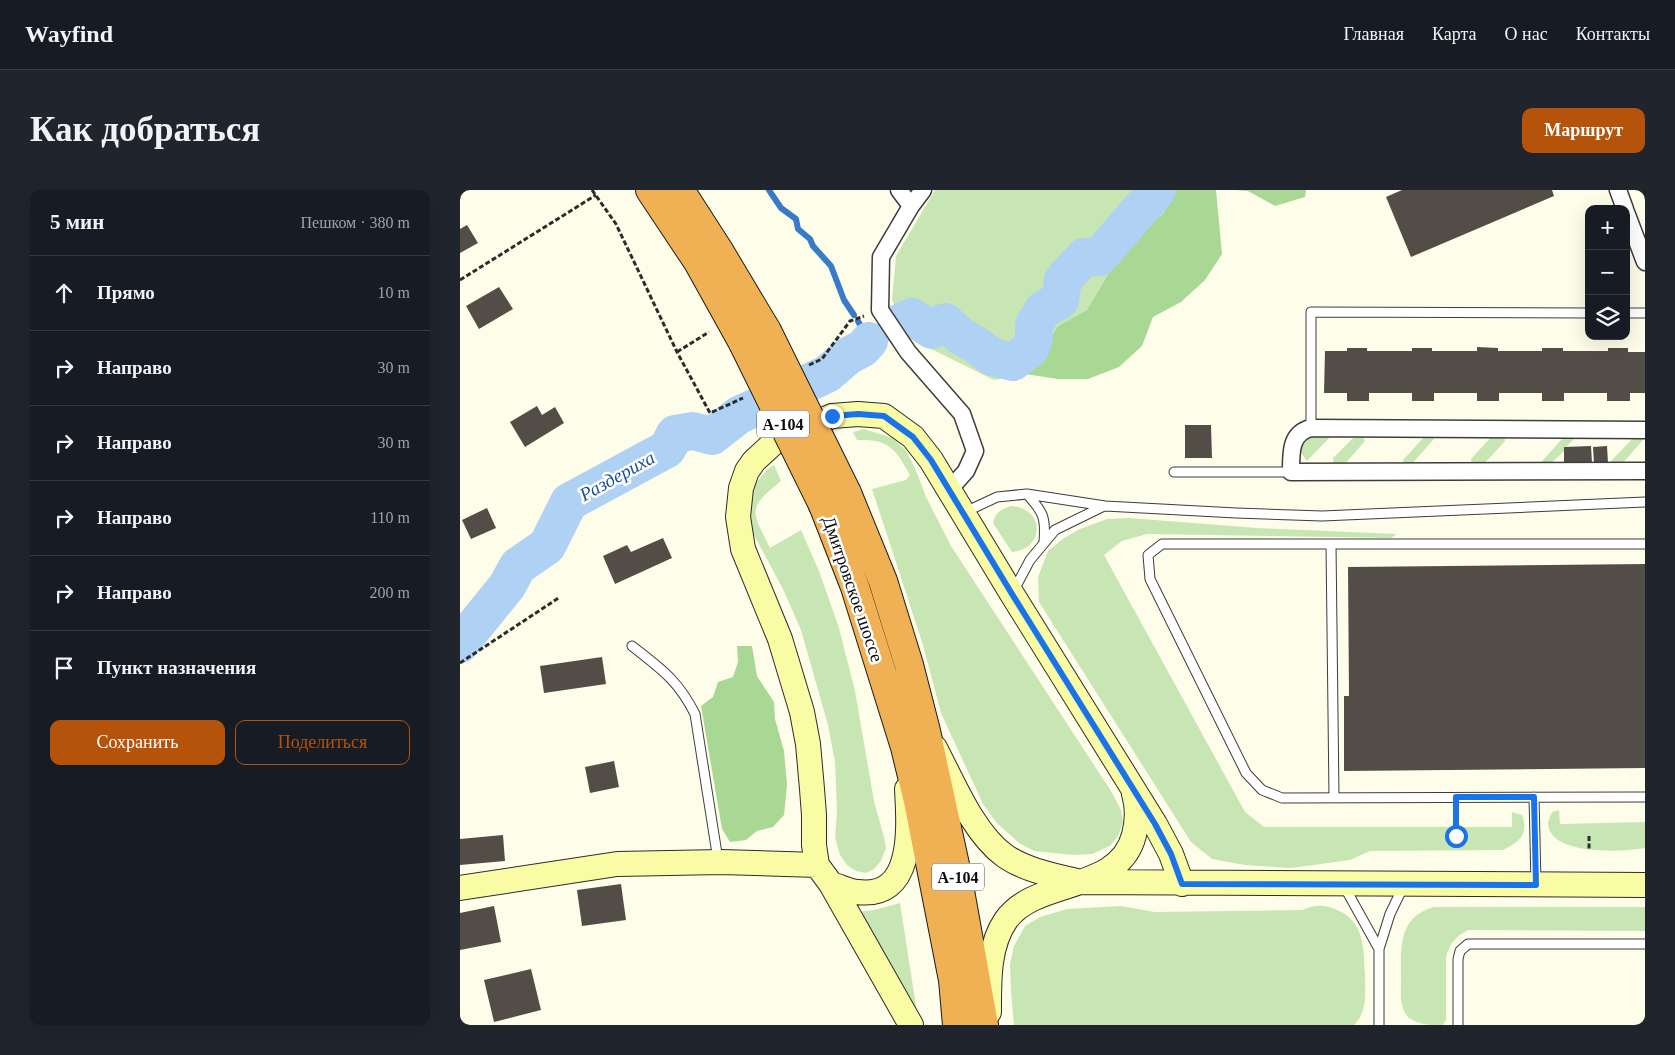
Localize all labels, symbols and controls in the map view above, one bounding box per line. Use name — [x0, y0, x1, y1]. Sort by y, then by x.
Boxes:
text: Wayfind — [25, 21, 113, 47]
text: Главная — [1344, 24, 1404, 44]
text: Карта — [1432, 24, 1477, 44]
text: О нас — [1505, 24, 1548, 44]
text: Контакты — [1576, 24, 1650, 44]
button: Маршрут — [1522, 108, 1645, 153]
text: Как добраться — [30, 110, 260, 149]
map controls — [1585, 205, 1630, 340]
button: + — [1585, 205, 1630, 250]
text: 5 мин — [50, 210, 104, 234]
text: Пешком · 380 m — [300, 214, 410, 231]
button: − — [1585, 250, 1630, 295]
icon: ahead — [50, 279, 78, 307]
text: Прямо — [97, 282, 155, 303]
text: 10 m — [378, 284, 410, 301]
button: layers — [1585, 295, 1630, 340]
icon: right — [50, 354, 78, 382]
text: Направо — [97, 357, 172, 378]
text: 30 m — [378, 359, 410, 376]
route end — [821, 405, 844, 428]
road number: А-104 — [757, 410, 809, 438]
icon: right — [50, 429, 78, 457]
text: Направо — [97, 432, 172, 453]
text: 30 m — [378, 434, 410, 451]
water label: Раздериха — [575, 447, 658, 506]
icon: right — [50, 504, 78, 532]
text: Направо — [97, 507, 172, 528]
text: 110 m — [370, 509, 410, 526]
street label: Дмитровское шоссе — [819, 514, 887, 665]
icon: right — [50, 579, 78, 607]
text: Направо — [97, 582, 172, 603]
text: 200 m — [370, 584, 410, 601]
icon: arrive — [50, 654, 78, 682]
text: Пункт назначения — [97, 657, 256, 678]
button: Сохранить — [50, 720, 225, 765]
button: Поделиться — [235, 720, 410, 765]
route start — [1445, 825, 1468, 848]
road number: А-104 — [932, 864, 984, 890]

